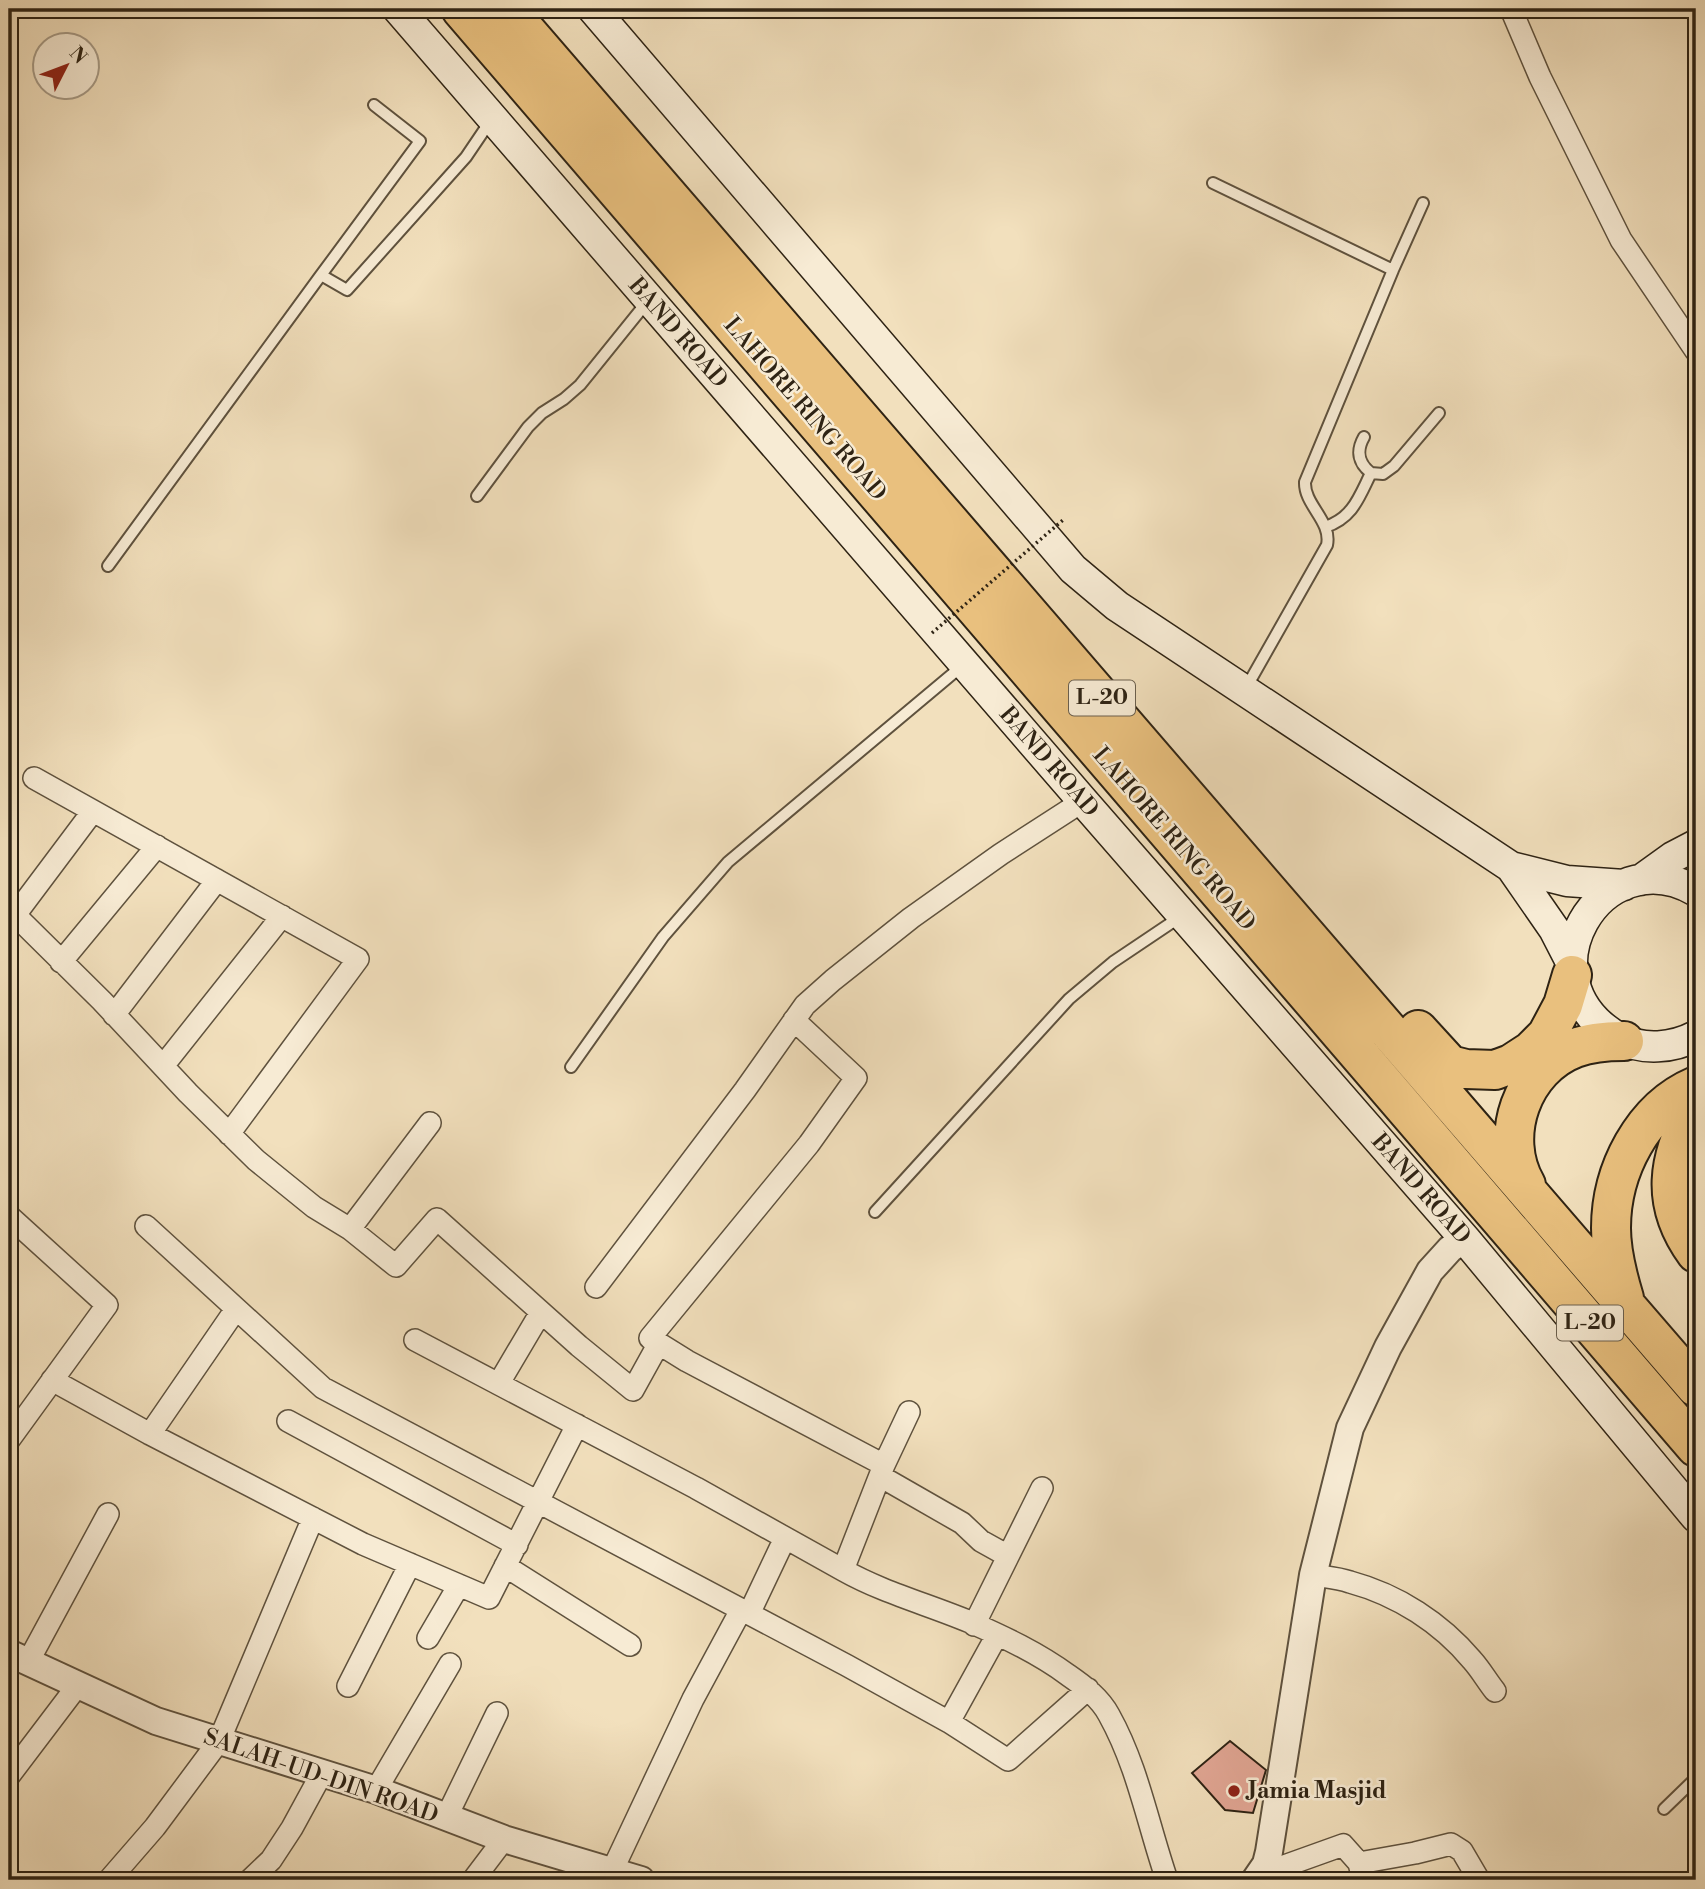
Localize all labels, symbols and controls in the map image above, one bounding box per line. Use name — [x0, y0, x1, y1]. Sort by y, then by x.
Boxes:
north arrow — [32, 32, 102, 102]
text: N — [64, 42, 92, 69]
street label: BAND ROAD — [622, 271, 734, 394]
street label: LAHORE RING ROAD — [718, 312, 892, 506]
road number: L-20 — [1069, 680, 1135, 716]
street label: BAND ROAD — [993, 700, 1105, 823]
street label: LAHORE RING ROAD — [1087, 742, 1261, 936]
street label: BAND ROAD — [1365, 1127, 1477, 1250]
road number: L-20 — [1557, 1306, 1623, 1340]
street label: SALAH-UD-DIN ROAD — [200, 1723, 442, 1829]
place label: Jamia Masjid — [1245, 1777, 1387, 1805]
marker: Jamia Masjid — [1226, 1783, 1242, 1799]

